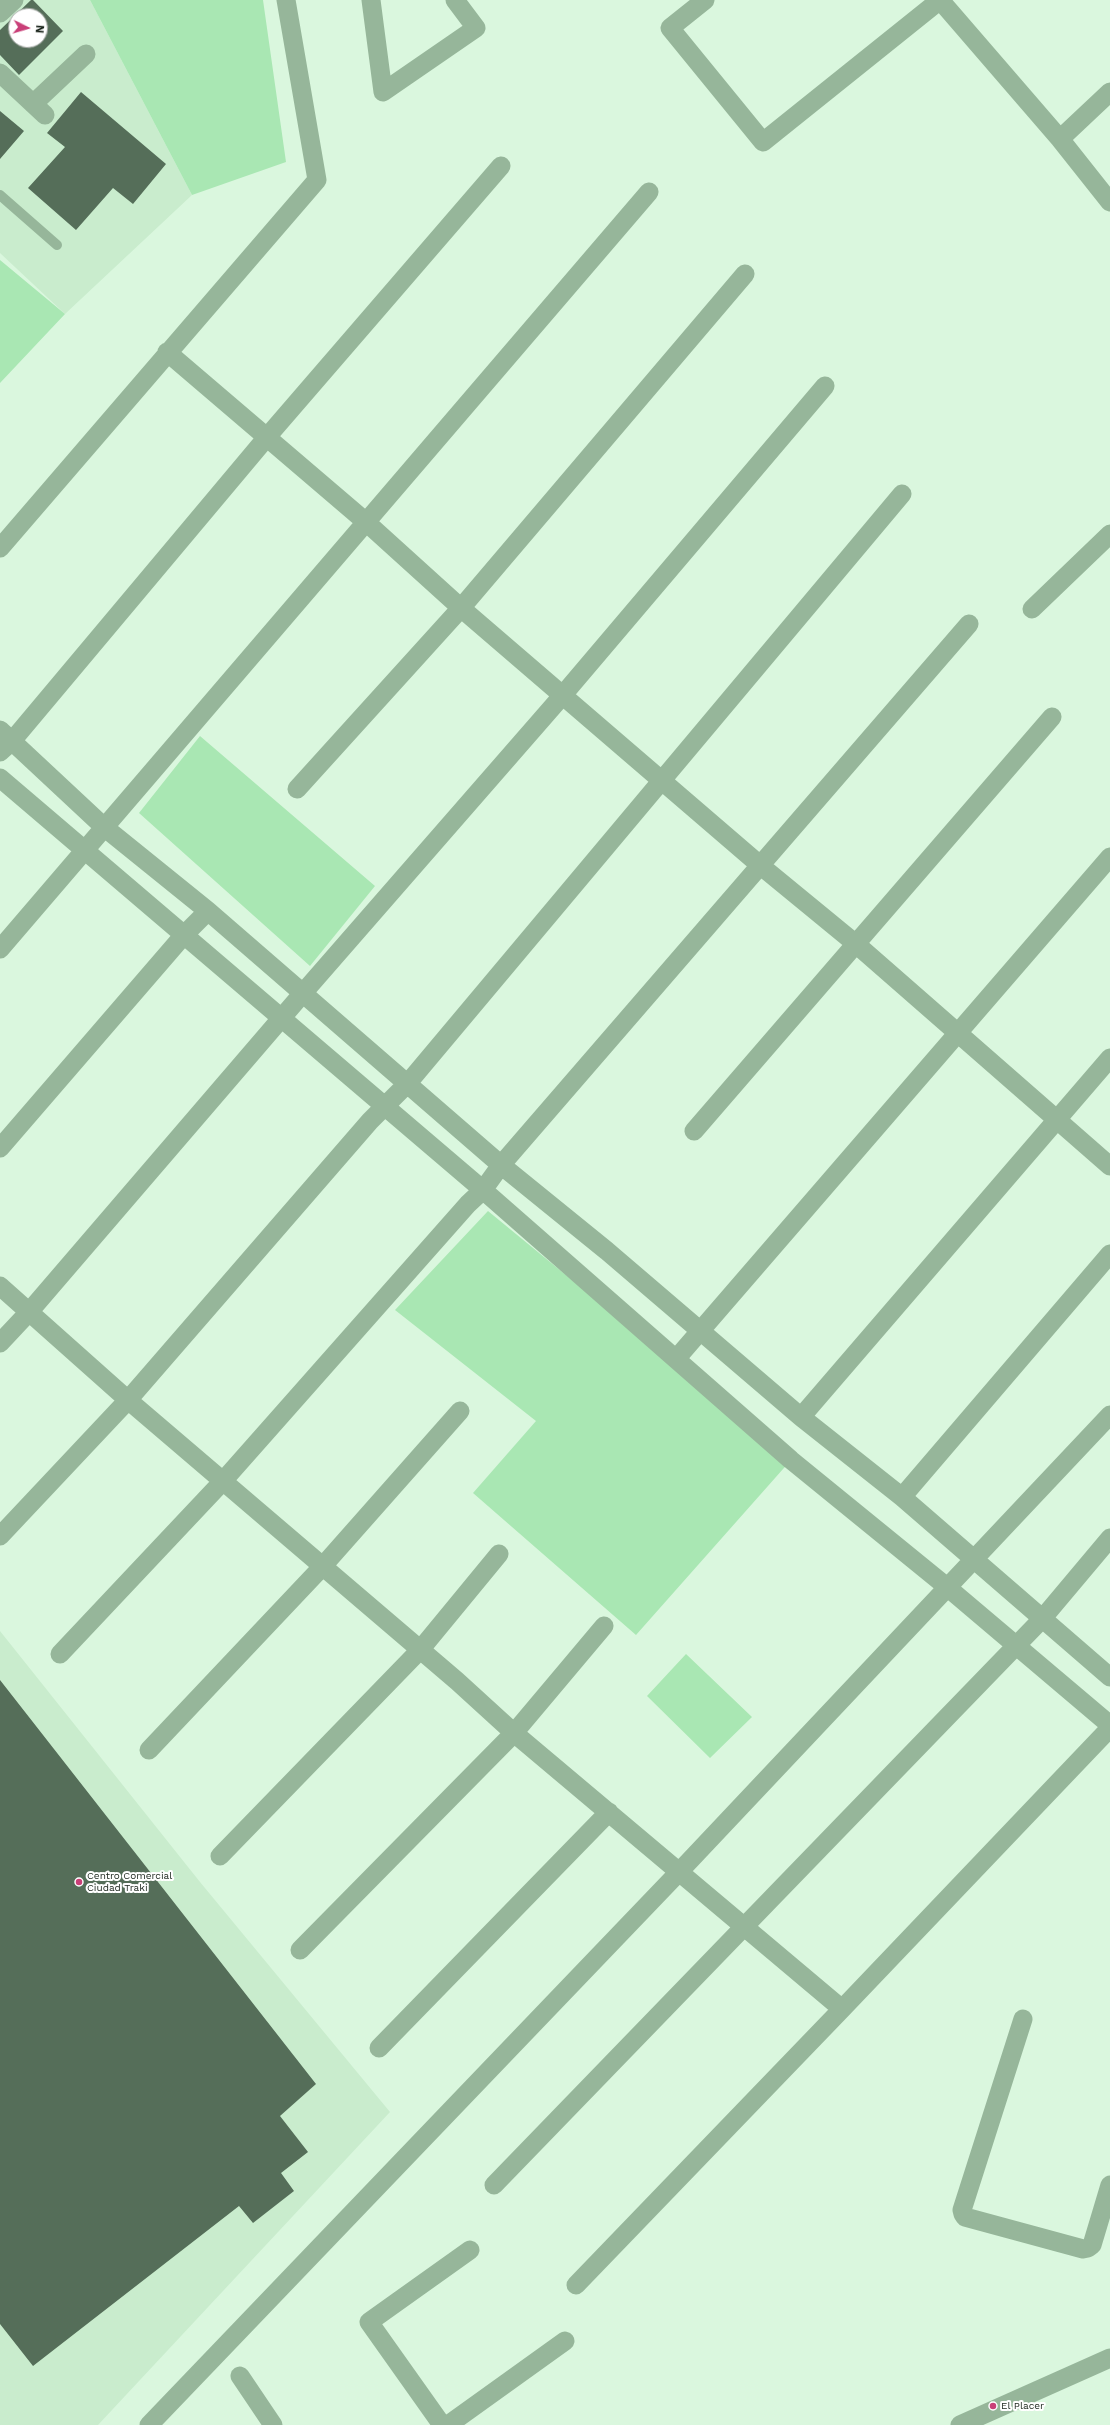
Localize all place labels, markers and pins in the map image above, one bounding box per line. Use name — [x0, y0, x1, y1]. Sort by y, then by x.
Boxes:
place label: Centro Comercial Ciudad Traki — [87, 1870, 172, 1894]
marker: Centro Comercial Ciudad Traki — [74, 1877, 84, 1887]
place label: El Placer — [1001, 2400, 1044, 2412]
marker: El Placer — [988, 2401, 998, 2411]

